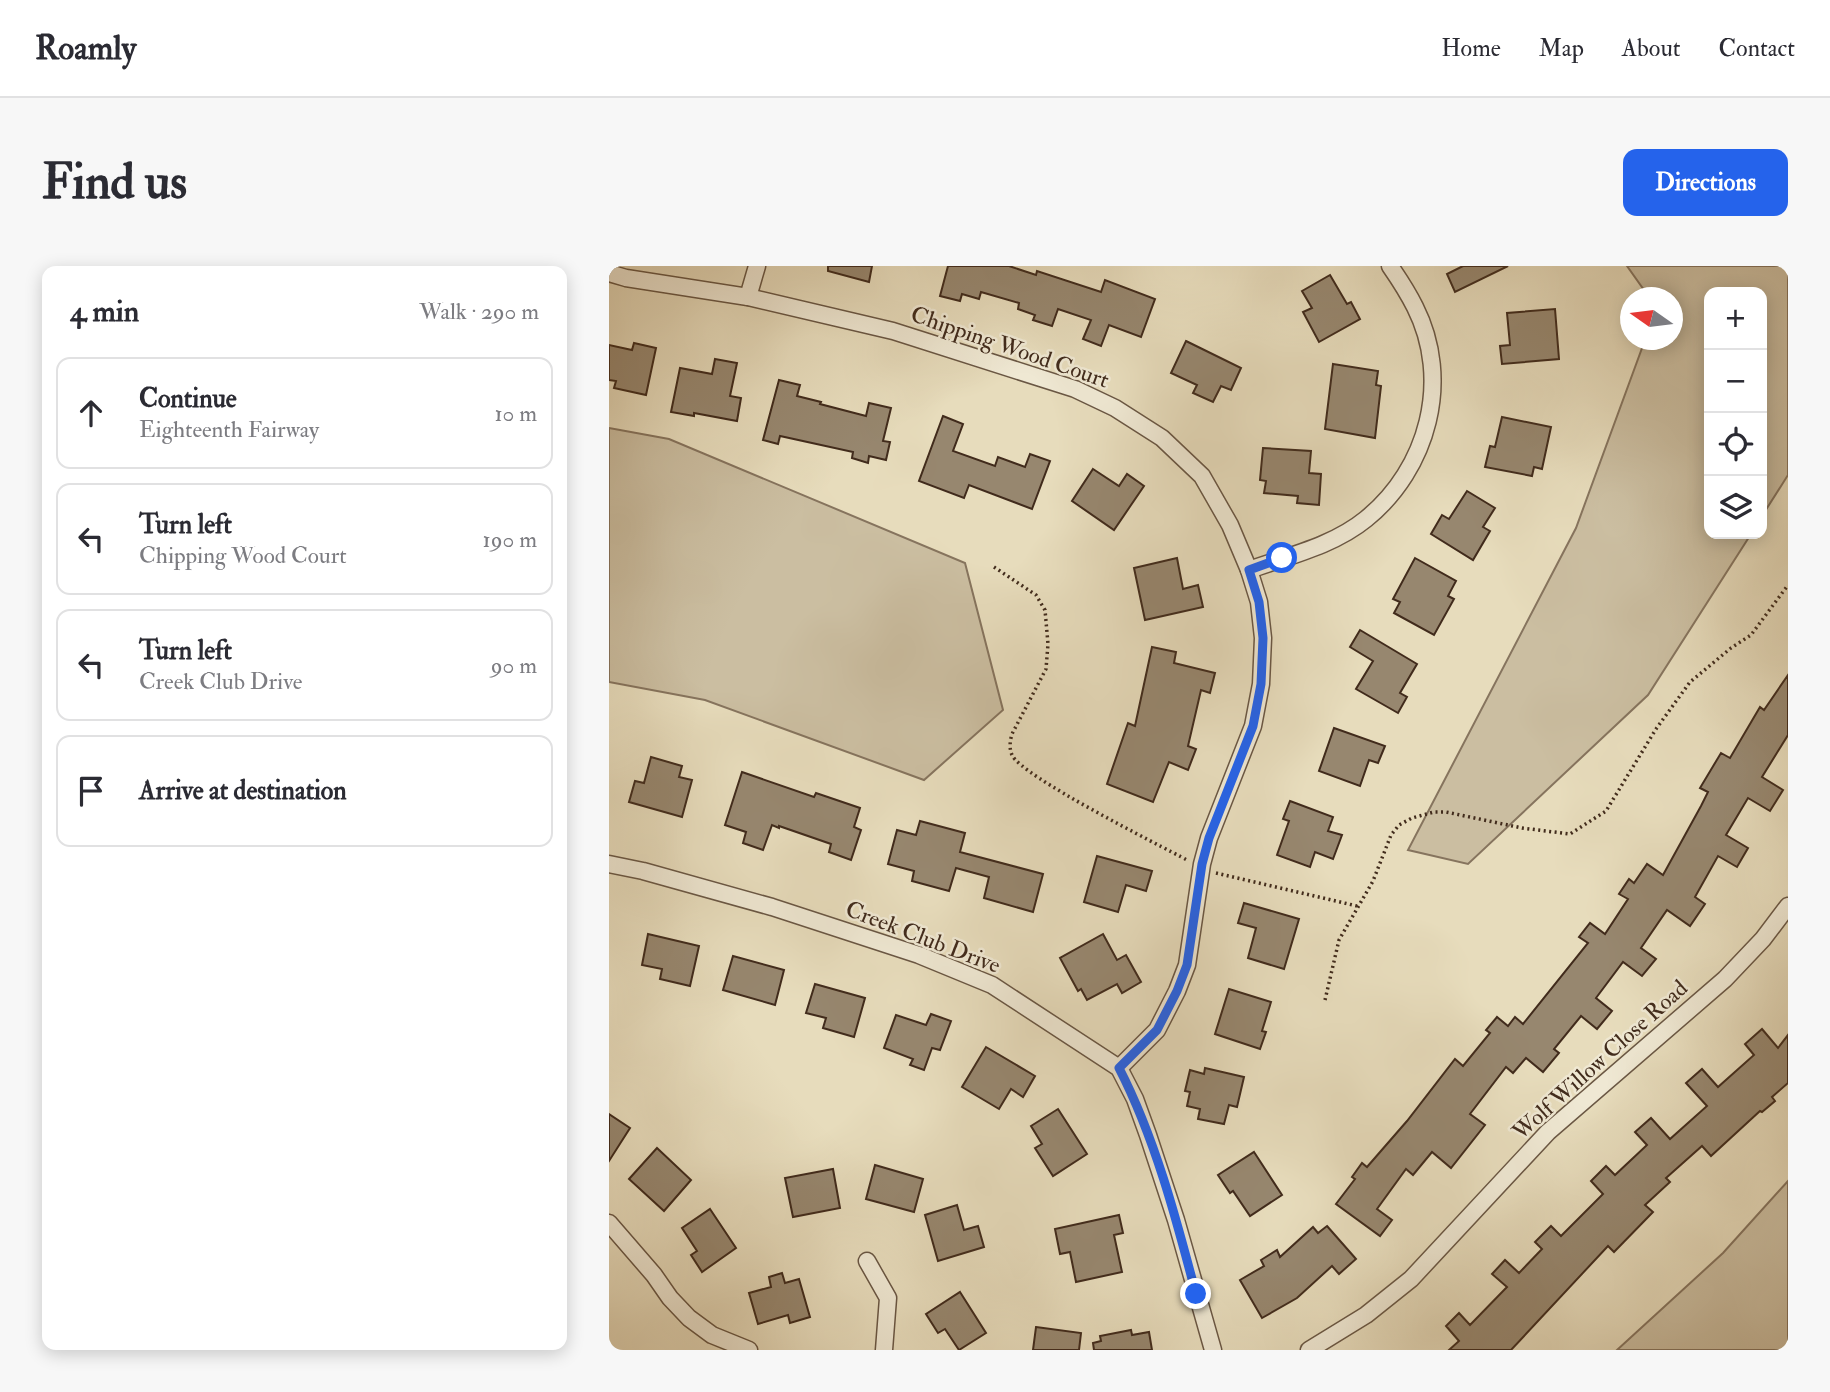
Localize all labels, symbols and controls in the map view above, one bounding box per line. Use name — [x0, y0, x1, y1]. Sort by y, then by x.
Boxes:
text: Roamly — [35, 28, 136, 69]
text: Home — [1441, 33, 1501, 64]
text: Map — [1539, 33, 1584, 64]
text: About — [1622, 33, 1681, 64]
text: Contact — [1719, 33, 1795, 64]
button: Directions — [1623, 149, 1788, 216]
text: Find us — [42, 152, 187, 213]
north arrow — [1620, 287, 1683, 350]
map controls — [1704, 287, 1767, 539]
button: + — [1704, 287, 1767, 350]
text: 4 min — [70, 293, 139, 330]
text: Walk · 290 m — [419, 297, 539, 326]
street label: Chipping Wood Court — [907, 299, 1113, 395]
button: − — [1704, 350, 1767, 413]
text: Continue — [139, 383, 237, 415]
icon: ahead — [72, 394, 110, 432]
text: 10 m — [494, 399, 537, 428]
button: locate — [1704, 413, 1767, 476]
text: Eighteenth Fairway — [139, 415, 319, 444]
button: layers — [1704, 476, 1767, 539]
text: Turn left — [139, 509, 232, 541]
icon: left — [72, 520, 110, 558]
text: 190 m — [483, 525, 537, 554]
text: Chipping Wood Court — [139, 541, 347, 570]
route start — [1266, 542, 1297, 573]
text: Turn left — [139, 635, 232, 667]
icon: left — [72, 646, 110, 684]
text: 90 m — [491, 651, 537, 680]
text: Creek Club Drive — [139, 667, 302, 696]
icon: arrive — [72, 772, 110, 810]
text: Arrive at destination — [139, 775, 347, 807]
street label: Creek Club Drive — [841, 894, 1005, 980]
street label: Wolf Willow Close Road — [1506, 974, 1694, 1147]
route end — [1180, 1278, 1211, 1309]

